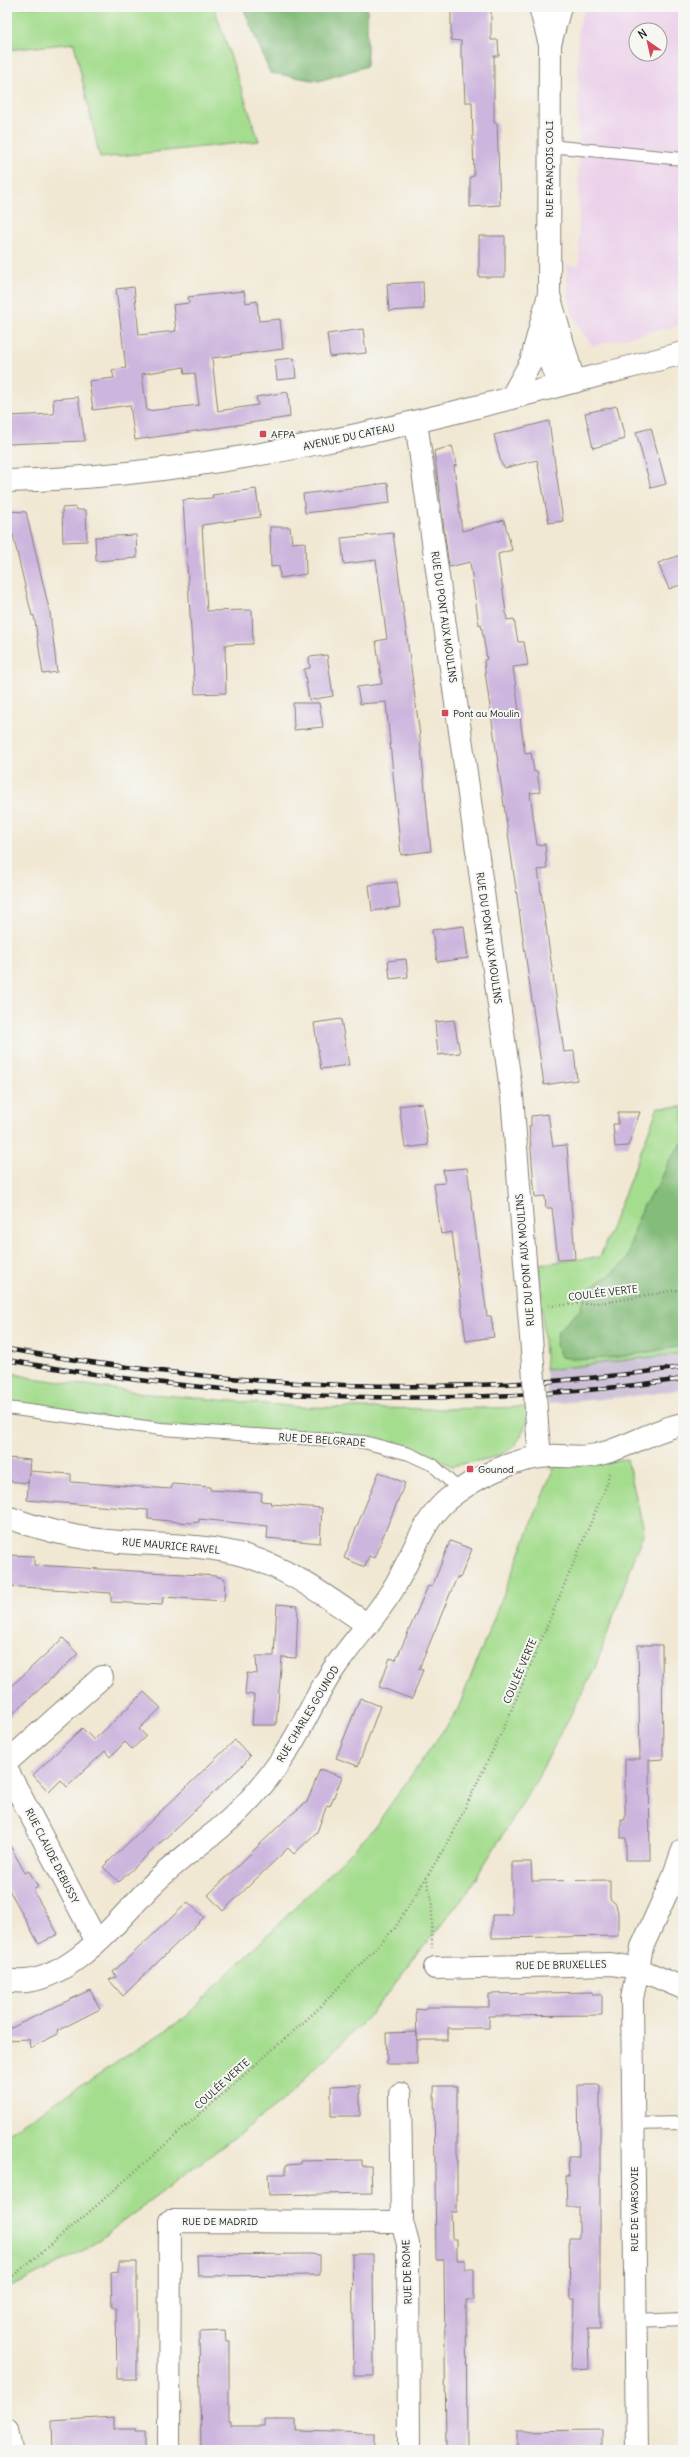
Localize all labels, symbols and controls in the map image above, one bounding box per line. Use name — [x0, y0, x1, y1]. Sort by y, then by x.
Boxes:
north arrow — [628, 22, 668, 62]
text: N — [635, 26, 649, 42]
street label: RUE FRANÇOIS COLI — [543, 121, 556, 217]
street label: AVENUE DU CATEAU — [302, 421, 396, 453]
place label: AFPA — [271, 428, 296, 441]
marker: AFPA — [258, 429, 268, 439]
street label: RUE DU PONT AUX MOULINS — [428, 550, 460, 684]
place label: Pont au Moulin — [453, 707, 520, 720]
marker: Pont au Moulin — [440, 708, 450, 718]
street label: RUE DU PONT AUX MOULINS — [473, 871, 505, 1005]
street label: RUE DU PONT AUX MOULINS — [513, 1193, 537, 1327]
street label: COULÉE VERTE — [568, 1282, 639, 1304]
street label: RUE DE BELGRADE — [278, 1430, 366, 1450]
place label: Gounod — [478, 1463, 514, 1476]
marker: Gounod — [465, 1464, 475, 1474]
street label: RUE MAURICE RAVEL — [122, 1535, 221, 1557]
street label: COULÉE VERTE — [500, 1636, 540, 1706]
street label: RUE CHARLES GOUNOD — [274, 1663, 342, 1765]
street label: RUE CLAUDE DEBUSSY — [22, 1806, 82, 1906]
street label: RUE DE BRUXELLES — [515, 1958, 607, 1972]
street label: COULÉE VERTE — [192, 2056, 252, 2112]
street label: RUE DE VARSOVIE — [628, 2166, 641, 2252]
street label: RUE DE MADRID — [182, 2215, 258, 2228]
street label: RUE DE ROME — [399, 2239, 415, 2305]

